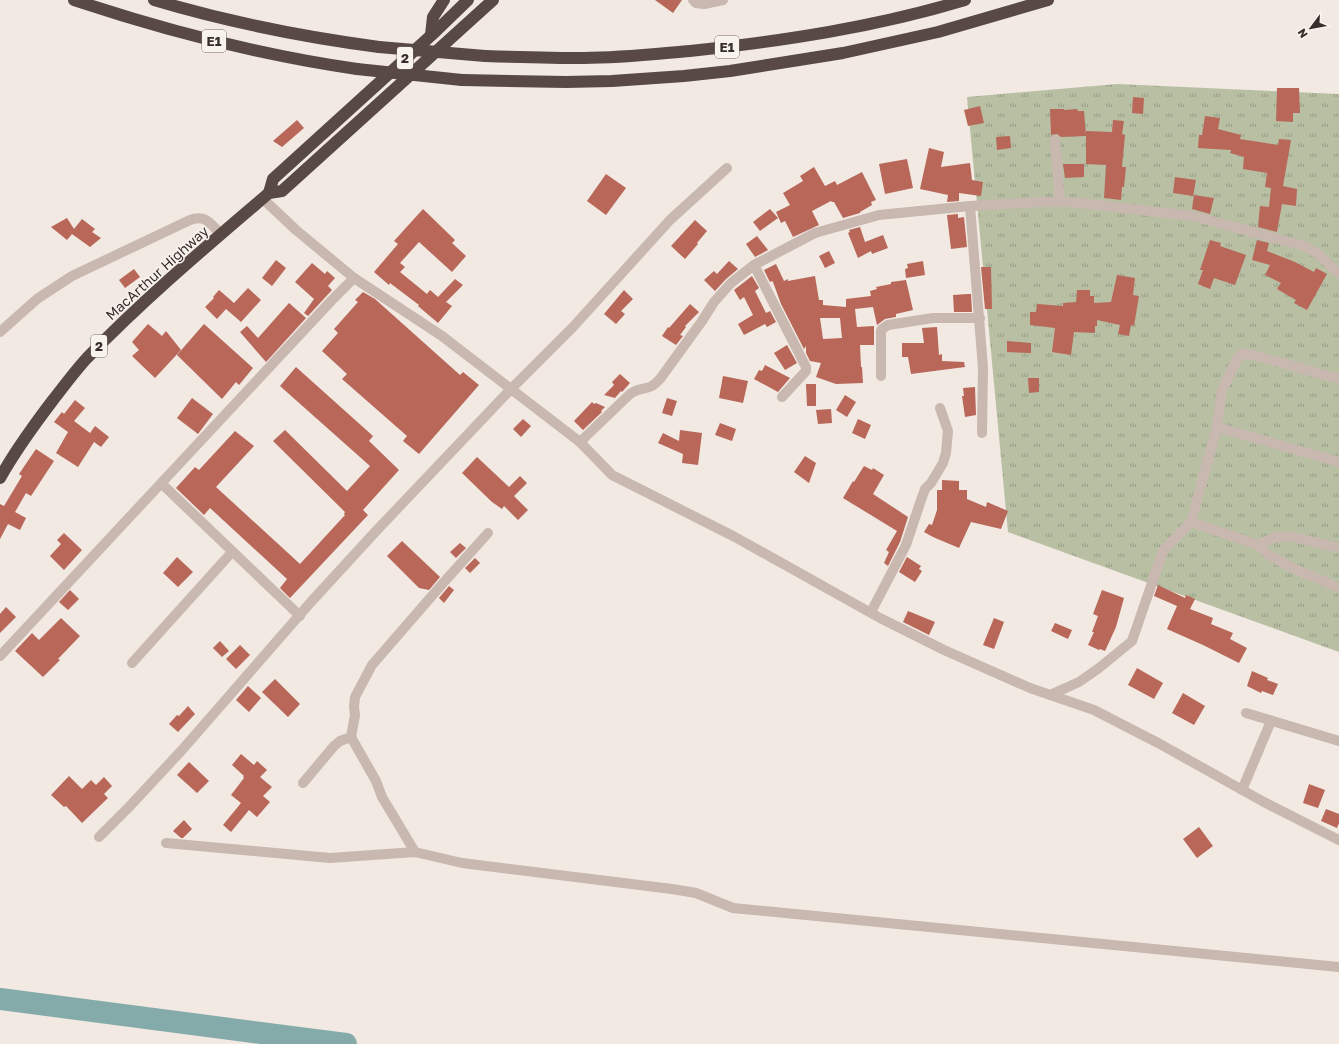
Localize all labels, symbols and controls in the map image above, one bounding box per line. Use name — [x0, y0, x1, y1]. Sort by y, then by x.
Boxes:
north arrow — [1291, 8, 1331, 48]
text: N — [1294, 27, 1310, 41]
road number: E1 — [202, 30, 226, 52]
road number: E1 — [715, 36, 739, 58]
road number: 2 — [397, 47, 413, 69]
street label: MacArthur Highway — [102, 222, 212, 323]
road number: 2 — [91, 335, 107, 357]

